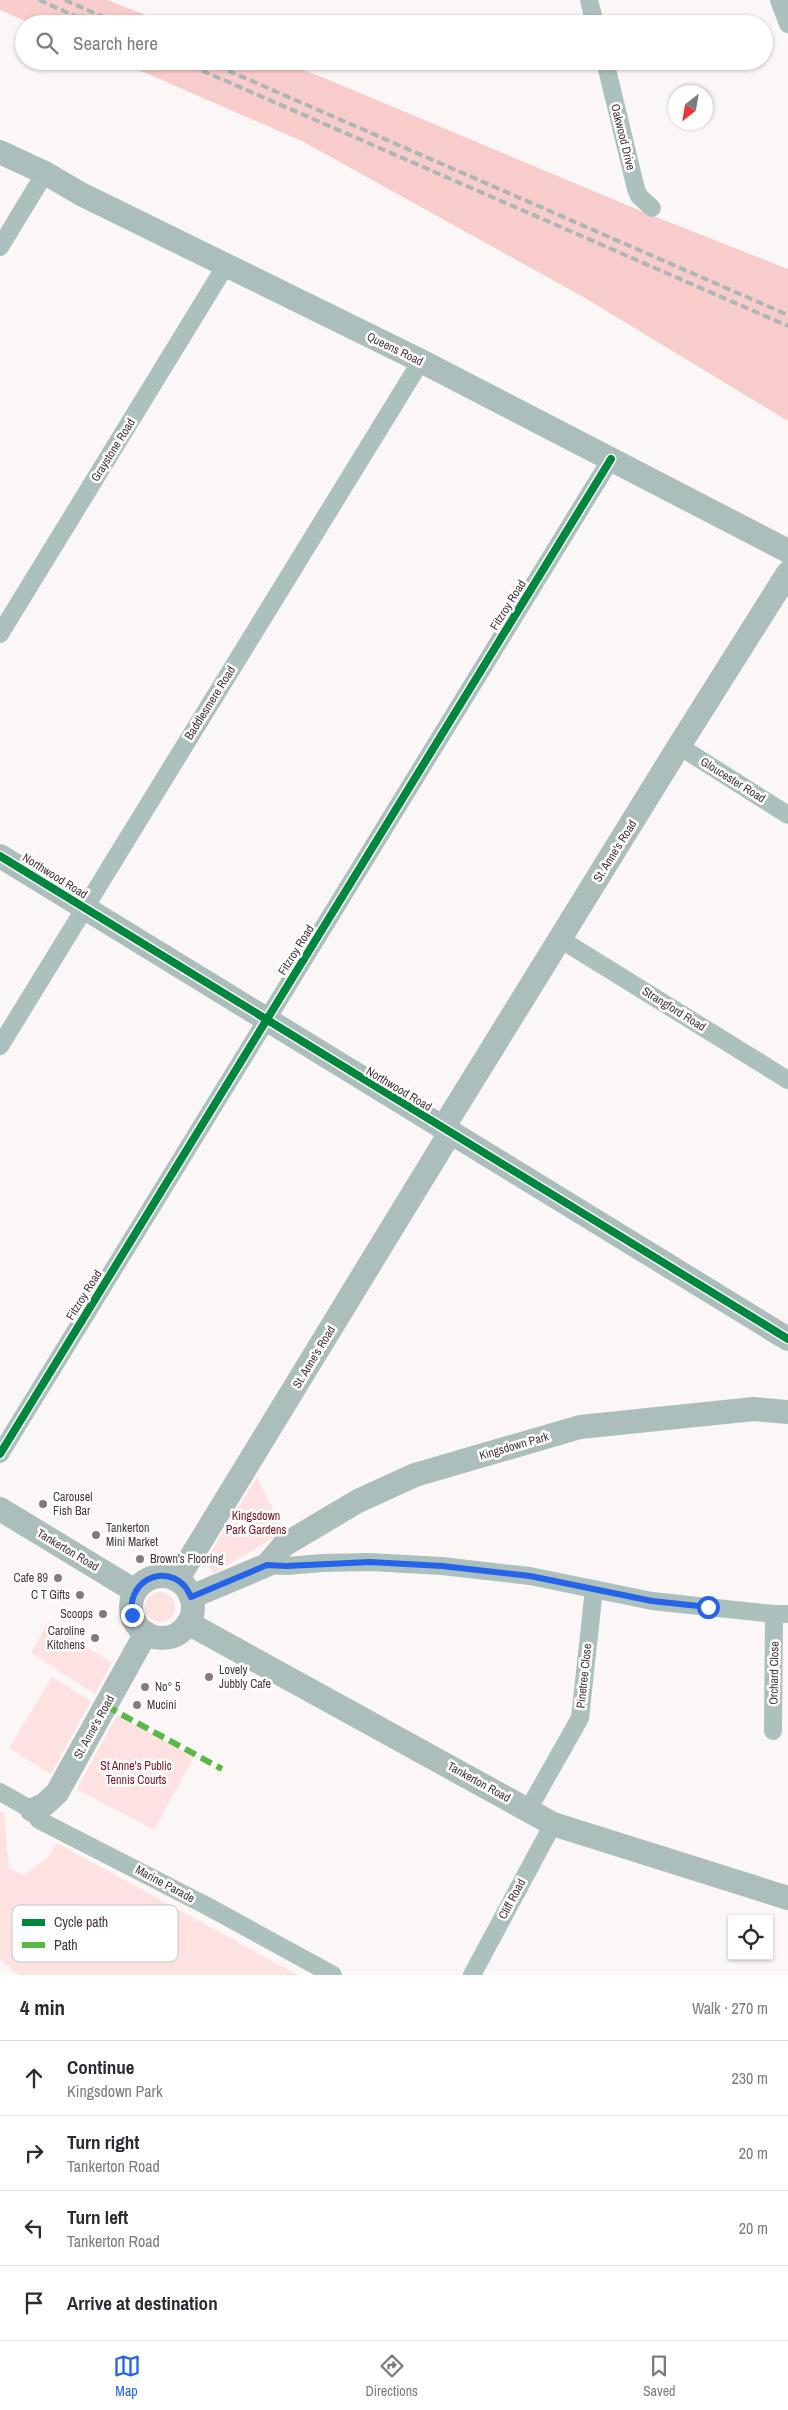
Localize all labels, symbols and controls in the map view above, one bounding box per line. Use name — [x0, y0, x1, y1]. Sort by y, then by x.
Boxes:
search box — [15, 15, 773, 70]
icon: search — [33, 29, 61, 57]
text: Search here — [73, 30, 158, 56]
north arrow — [668, 85, 713, 130]
street label: Oakwood Drive — [607, 102, 639, 172]
street label: Queens Road — [364, 328, 426, 370]
street label: Graystone Road — [87, 415, 139, 485]
street label: Fitzroy Road — [486, 577, 530, 633]
street label: Baddlesmere Road — [181, 663, 239, 743]
street label: Gloucester Road — [697, 754, 769, 806]
street label: St. Anne's Road — [590, 817, 640, 885]
street label: Northwood Road — [19, 850, 91, 902]
street label: Fitzroy Road — [274, 922, 318, 978]
street label: Strangford Road — [639, 983, 709, 1035]
street label: Northwood Road — [363, 1063, 435, 1115]
street label: Fitzroy Road — [62, 1267, 106, 1323]
street label: St. Anne's Road — [289, 1323, 339, 1391]
street label: Kingsdown Park — [477, 1428, 551, 1464]
place label: Carousel Fish Bar — [53, 1489, 92, 1519]
marker: Carousel Fish Bar — [37, 1498, 49, 1510]
park label: Kingsdown Park Gardens — [226, 1508, 286, 1538]
place label: Tankerton Mini Market — [106, 1520, 158, 1550]
street label: Tankerton Road — [34, 1525, 102, 1575]
marker: Tankerton Mini Market — [90, 1529, 102, 1541]
place label: Brown's Flooring — [150, 1551, 224, 1567]
marker: Brown's Flooring — [134, 1553, 146, 1565]
place label: Cafe 89 — [14, 1570, 48, 1586]
marker: Cafe 89 — [52, 1572, 64, 1584]
place label: C T Gifts — [31, 1587, 70, 1603]
marker: C T Gifts — [74, 1589, 86, 1601]
route start — [697, 1596, 720, 1619]
route end — [121, 1604, 144, 1627]
place label: Scoops — [60, 1606, 93, 1622]
marker: Scoops — [97, 1608, 109, 1620]
place label: Caroline Kitchens — [47, 1623, 85, 1653]
marker: Caroline Kitchens — [89, 1632, 101, 1644]
street label: Orchard Close — [765, 1641, 783, 1705]
street label: Pinetree Close — [573, 1643, 595, 1709]
place label: Lovely Jubbly Cafe — [219, 1662, 271, 1692]
marker: Lovely Jubbly Cafe — [203, 1671, 215, 1683]
place label: No° 5 — [155, 1679, 181, 1695]
marker: No° 5 — [139, 1681, 151, 1693]
street label: St. Anne's Road — [70, 1692, 118, 1762]
place label: Mucini — [147, 1697, 177, 1713]
marker: Mucini — [131, 1699, 143, 1711]
park label: St Anne's Public Tennis Courts — [100, 1758, 172, 1788]
street label: Tankerton Road — [445, 1758, 513, 1806]
street label: Marine Parade — [133, 1862, 197, 1906]
street label: Cliff Road — [495, 1876, 529, 1922]
legend — [12, 1905, 178, 1962]
text: Cycle path — [54, 1913, 108, 1931]
map controls — [728, 1915, 773, 1960]
button: locate — [728, 1915, 773, 1960]
text: Path — [54, 1936, 78, 1954]
text: 4 min — [20, 1993, 65, 2022]
text: Walk · 270 m — [692, 1997, 768, 2019]
text: Continue — [67, 2054, 135, 2080]
icon: ahead — [20, 2064, 48, 2092]
text: 230 m — [732, 2067, 768, 2089]
text: Kingsdown Park — [67, 2080, 163, 2102]
text: Turn right — [67, 2129, 139, 2155]
icon: right — [20, 2139, 48, 2167]
text: 20 m — [739, 2142, 768, 2164]
text: Tankerton Road — [67, 2155, 160, 2177]
text: Turn left — [67, 2204, 128, 2230]
icon: left — [20, 2214, 48, 2242]
text: 20 m — [739, 2217, 768, 2239]
text: Tankerton Road — [67, 2230, 160, 2252]
icon: arrive — [20, 2289, 48, 2317]
text: Arrive at destination — [67, 2290, 218, 2316]
tab: Map — [113, 2352, 141, 2400]
tab: Directions — [366, 2352, 418, 2400]
tab: Saved — [643, 2352, 675, 2400]

